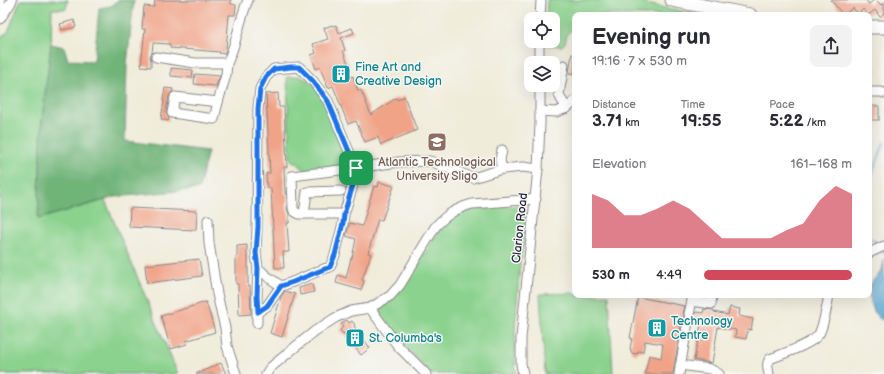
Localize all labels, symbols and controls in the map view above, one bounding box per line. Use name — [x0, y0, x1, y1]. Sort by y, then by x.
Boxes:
map controls — [524, 12, 560, 92]
button: locate — [524, 12, 560, 48]
text: Evening run — [592, 24, 711, 51]
button: share — [810, 25, 852, 67]
text: 19:16 · 7 × 530 m — [592, 53, 687, 69]
button: layers — [524, 56, 560, 92]
place label: Fine Art and Creative Design — [355, 60, 442, 89]
building icon: Fine Art and Creative Design — [330, 63, 352, 85]
text: Distance — [592, 98, 636, 111]
text: Time — [681, 98, 705, 111]
text: Pace — [769, 98, 794, 111]
text: 3.71 — [592, 111, 622, 131]
text: 19:55 — [681, 111, 721, 131]
text: 5:22 — [769, 111, 804, 131]
text: km — [622, 116, 640, 129]
text: /km — [804, 116, 826, 129]
school or university icon: Atlantic Technological University Sligo — [426, 131, 448, 153]
pin — [339, 151, 373, 185]
place label: Atlantic Technological University Sligo — [378, 155, 496, 184]
text: Elevation — [592, 156, 646, 172]
text: 161–168 m — [791, 156, 852, 172]
icon: arrive — [345, 157, 367, 179]
street label: Clarion Road — [509, 192, 531, 264]
text: 530 m — [592, 267, 630, 283]
text: 4:49 — [656, 267, 682, 283]
place label: Technology Centre — [671, 314, 733, 343]
building icon: Technology Centre — [646, 317, 668, 339]
building icon: St. Columba's — [344, 327, 366, 349]
place label: St. Columba's — [369, 331, 442, 346]

